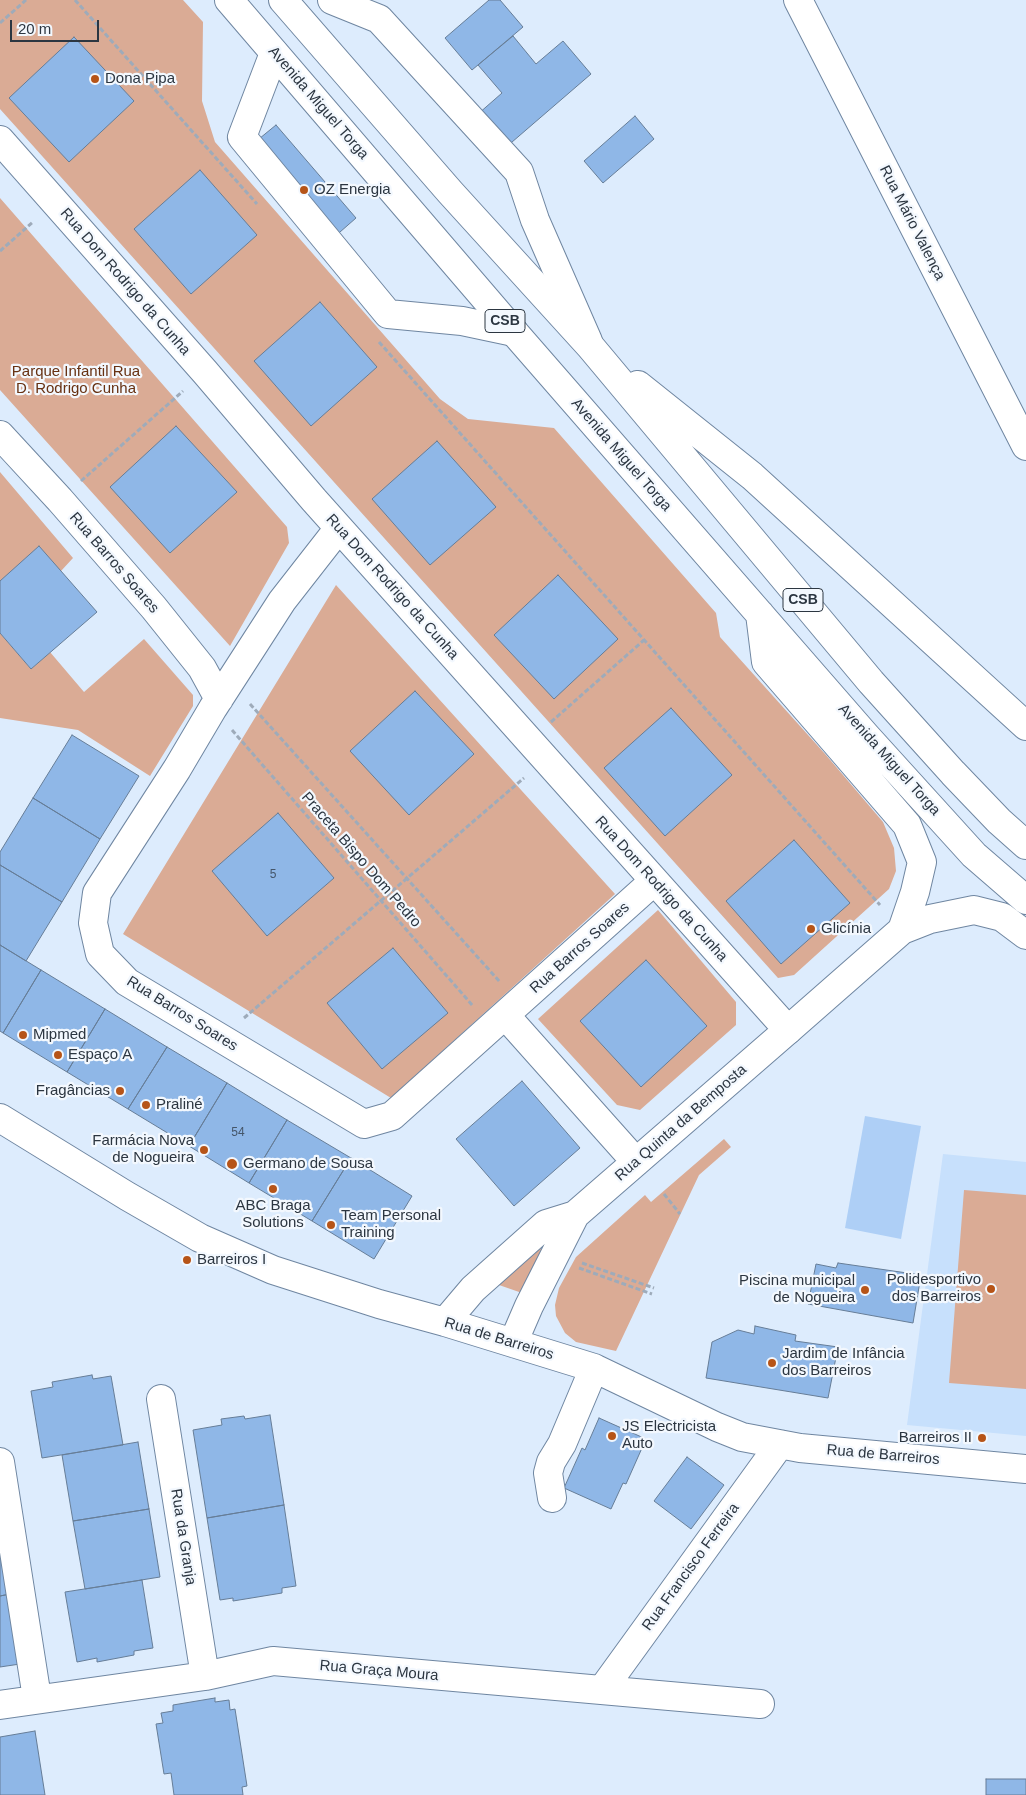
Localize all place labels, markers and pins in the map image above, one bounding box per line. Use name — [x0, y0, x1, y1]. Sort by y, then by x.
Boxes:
place label: Dona Pipa — [105, 70, 175, 88]
marker: Dona Pipa — [89, 73, 101, 85]
place label: OZ Energia — [314, 181, 391, 199]
marker: OZ Energia — [298, 184, 310, 196]
place label: Glicínia — [821, 920, 871, 938]
marker: Glicínia — [805, 923, 817, 935]
place label: Mipmed — [33, 1026, 86, 1044]
marker: Mipmed — [17, 1029, 29, 1041]
place label: Espaço A — [68, 1046, 132, 1064]
marker: Espaço A — [52, 1049, 64, 1061]
place label: Fragâncias — [36, 1082, 110, 1100]
marker: Fragâncias — [114, 1085, 126, 1097]
place label: Praliné — [156, 1096, 203, 1114]
marker: Praliné — [140, 1099, 152, 1111]
place label: Farmácia Nova de Nogueira — [92, 1132, 194, 1167]
marker: Farmácia Nova de Nogueira — [198, 1144, 210, 1156]
place label: Germano de Sousa — [243, 1155, 373, 1173]
marker: Germano de Sousa — [225, 1157, 239, 1171]
marker: ABC Braga Solutions — [267, 1183, 279, 1195]
place label: ABC Braga Solutions — [235, 1197, 311, 1232]
place label: Team Personal Training — [341, 1207, 441, 1242]
marker: Team Personal Training — [325, 1219, 337, 1231]
place label: Barreiros I — [197, 1251, 266, 1269]
marker: Barreiros I — [181, 1254, 193, 1266]
place label: Polidesportivo dos Barreiros — [887, 1271, 981, 1306]
place label: Piscina municipal de Nogueira — [739, 1272, 855, 1307]
marker: Polidesportivo dos Barreiros — [985, 1283, 997, 1295]
marker: Piscina municipal de Nogueira — [859, 1284, 871, 1296]
place label: Jardim de Infância dos Barreiros — [782, 1345, 905, 1380]
marker: Jardim de Infância dos Barreiros — [766, 1357, 778, 1369]
place label: JS Electricista Auto — [622, 1418, 716, 1453]
place label: Barreiros II — [899, 1429, 972, 1447]
marker: JS Electricista Auto — [606, 1430, 618, 1442]
marker: Barreiros II — [976, 1432, 988, 1444]

